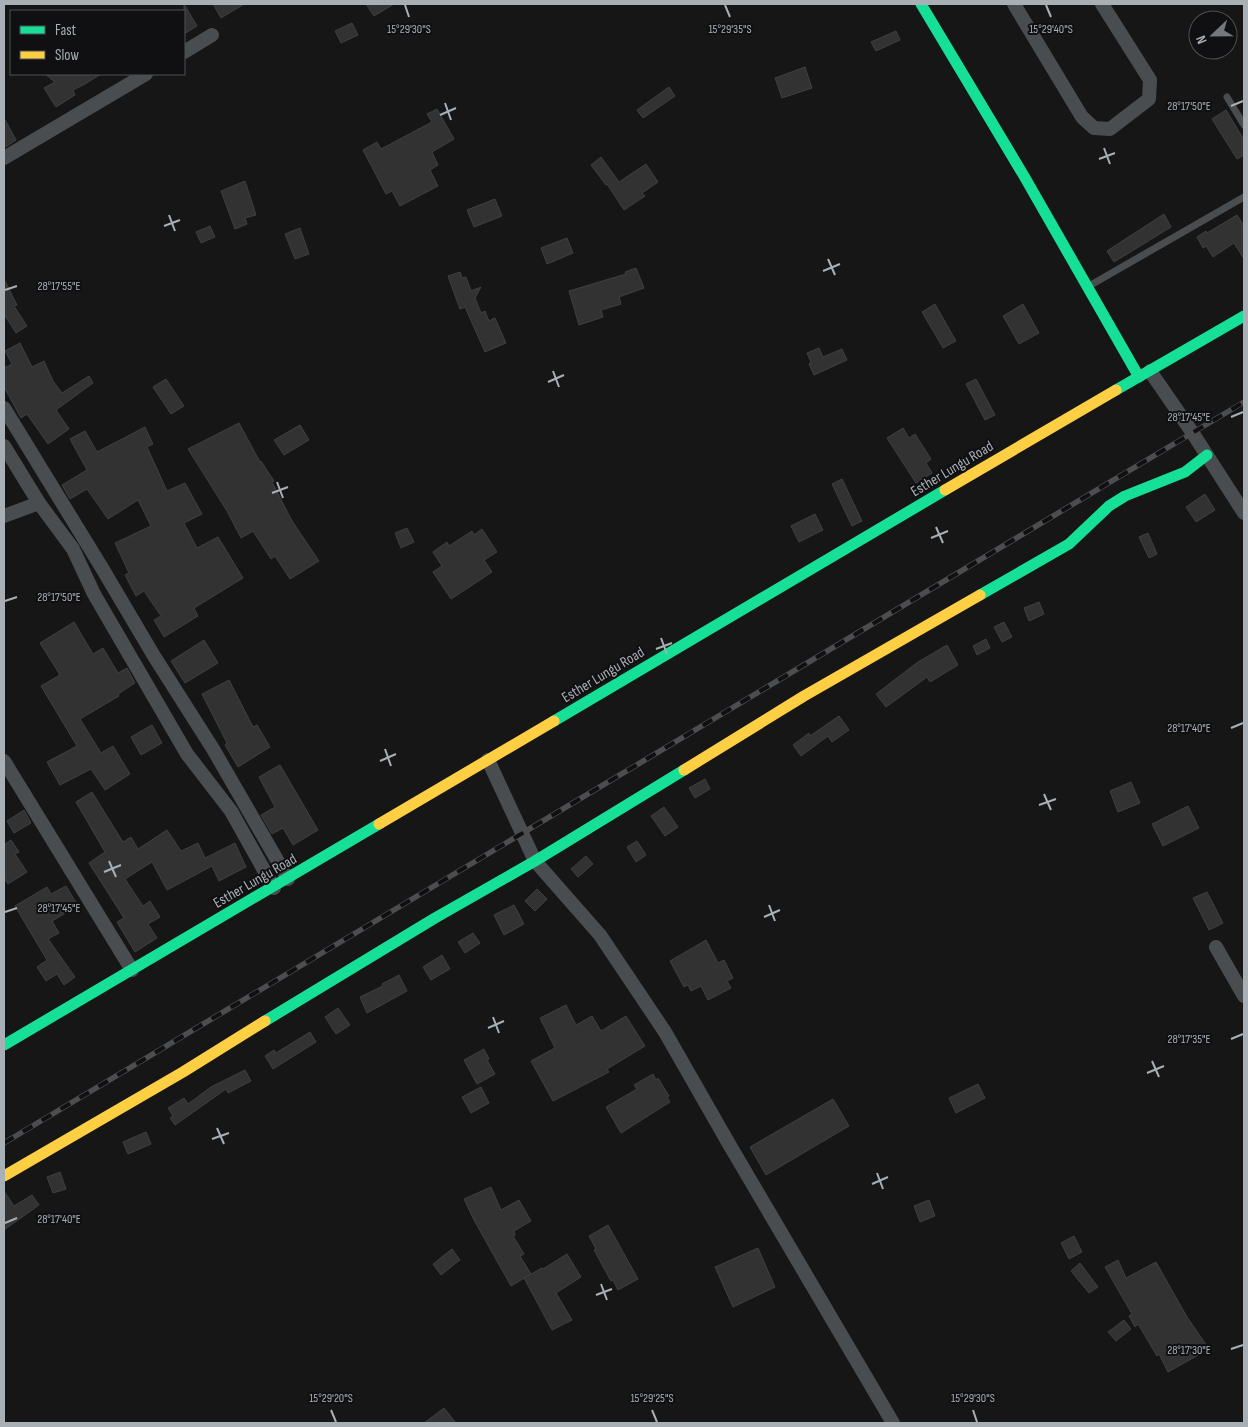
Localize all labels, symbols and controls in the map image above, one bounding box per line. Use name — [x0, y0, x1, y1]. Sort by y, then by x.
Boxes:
legend — [10, 10, 185, 75]
north arrow — [1188, 10, 1238, 60]
text: Fast — [55, 21, 77, 40]
text: 15°29'30"S — [387, 22, 431, 37]
text: 15°29'35"S — [708, 22, 752, 37]
text: 15°29'40"S — [1029, 22, 1073, 37]
text: N — [1192, 33, 1211, 46]
text: Slow — [55, 46, 79, 65]
text: 28°17'50"E — [1167, 99, 1211, 114]
text: 28°17'55"E — [38, 279, 80, 294]
text: 28°17'45"E — [1167, 410, 1211, 425]
street label: Esther Lungu Road — [907, 437, 997, 501]
text: 28°17'50"E — [37, 590, 81, 605]
street label: Esther Lungu Road — [558, 643, 648, 707]
text: 28°17'40"E — [1167, 721, 1211, 736]
street label: Esther Lungu Road — [210, 849, 300, 913]
text: 28°17'45"E — [37, 901, 81, 916]
text: 28°17'35"E — [1167, 1032, 1211, 1047]
text: 28°17'40"E — [37, 1212, 81, 1227]
text: 28°17'30"E — [1167, 1343, 1211, 1358]
text: 15°29'20"S — [309, 1391, 353, 1406]
text: 15°29'25"S — [630, 1391, 674, 1406]
text: 15°29'30"S — [951, 1391, 995, 1406]

